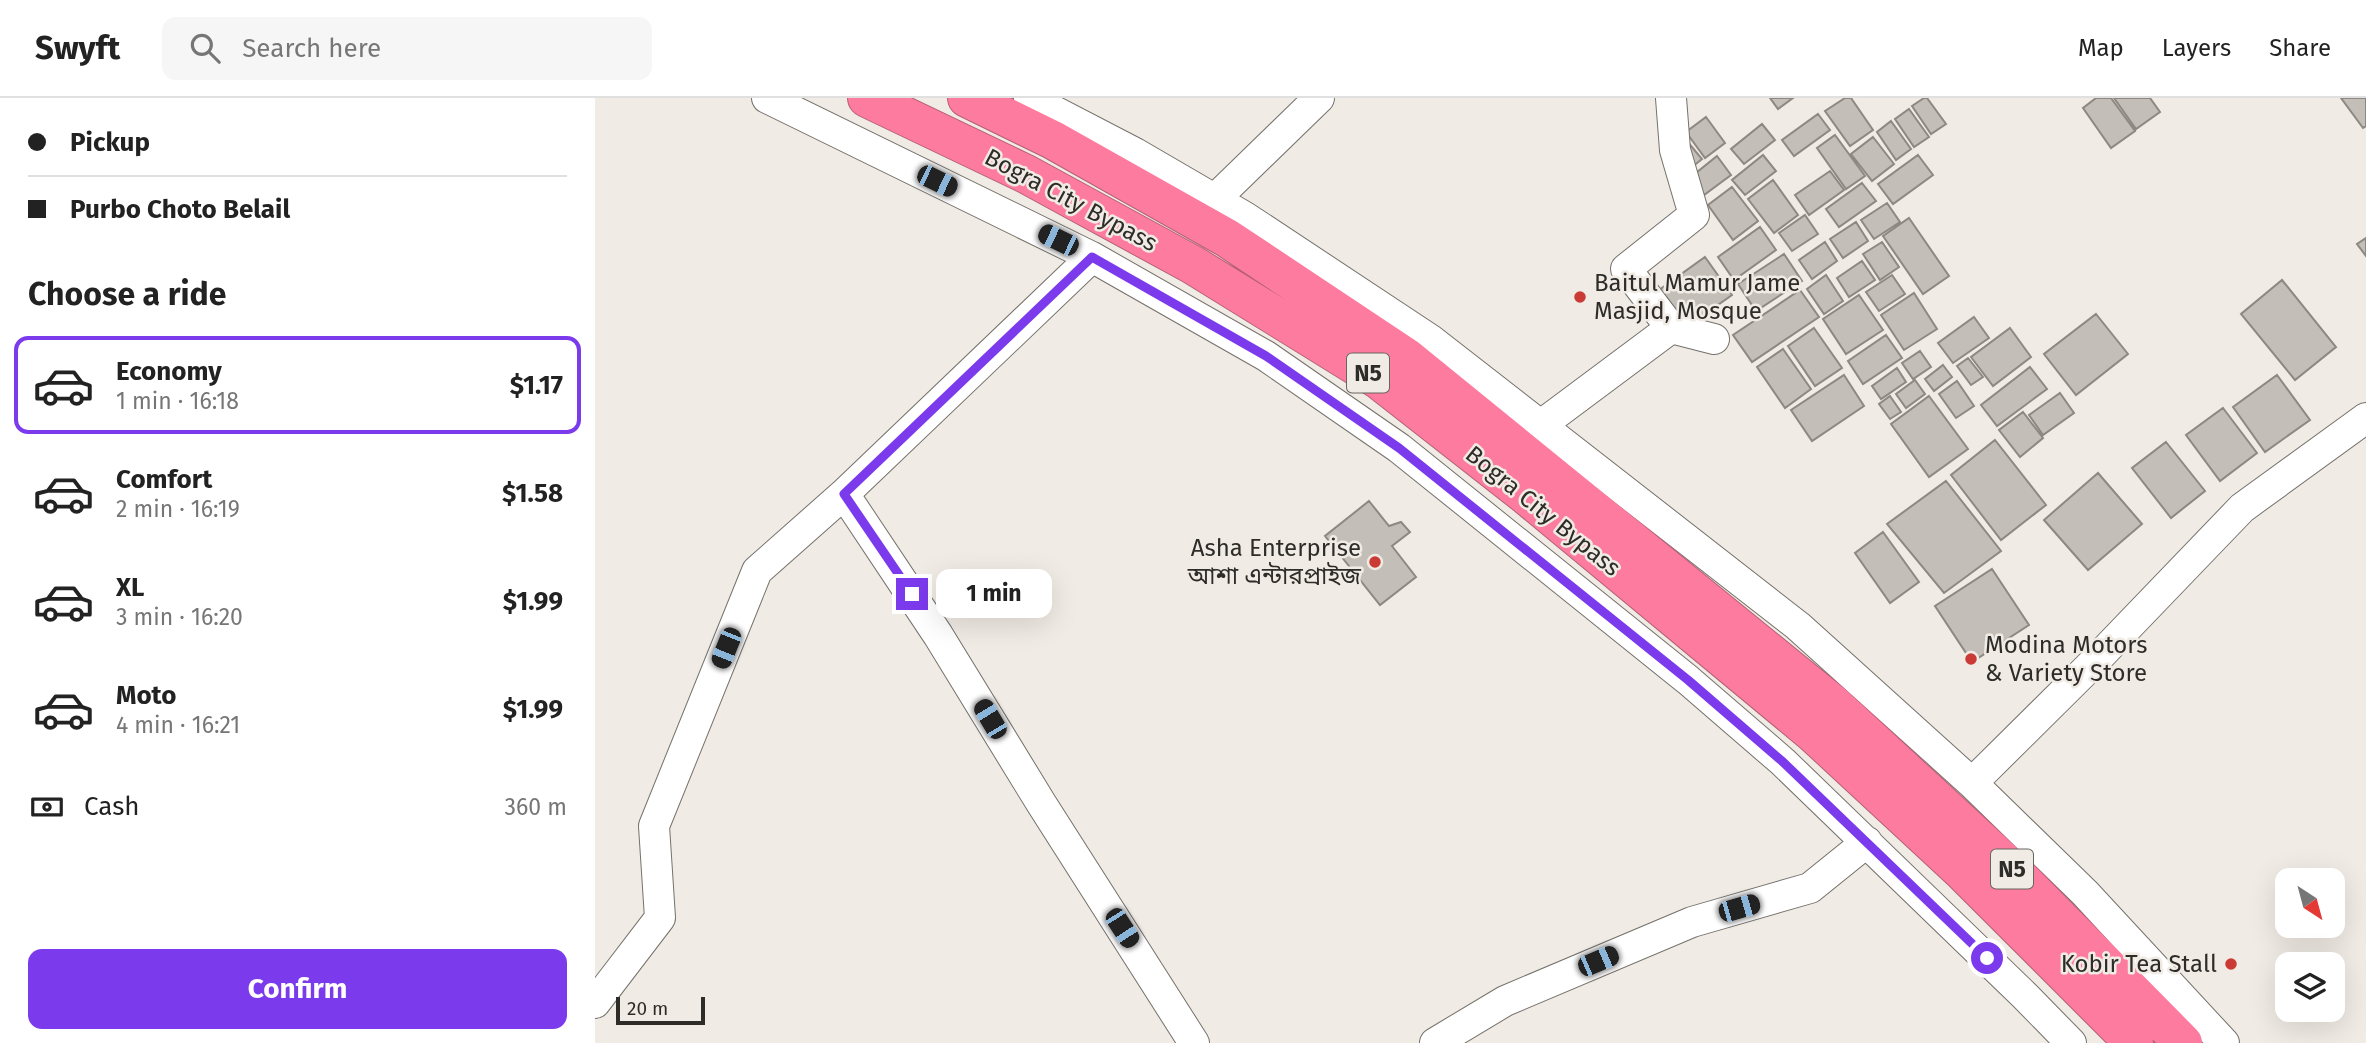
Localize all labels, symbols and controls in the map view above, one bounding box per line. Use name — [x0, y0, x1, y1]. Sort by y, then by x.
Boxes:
search box — [162, 17, 652, 80]
text: Swyft — [35, 28, 120, 68]
icon: search — [186, 29, 224, 67]
text: Search here — [242, 33, 381, 64]
text: Map — [2078, 34, 2124, 62]
text: Layers — [2162, 34, 2231, 62]
text: Share — [2269, 34, 2331, 62]
text: Pickup — [70, 127, 150, 158]
street label: Bogra City Bypass — [980, 143, 1162, 257]
car — [914, 162, 961, 200]
text: Purbo Choto Belail — [70, 194, 290, 225]
car — [1035, 221, 1082, 259]
place label: Baitul Mamur Jame Masjid, Mosque — [1594, 269, 1800, 325]
text: Choose a ride — [28, 275, 226, 313]
marker: Baitul Mamur Jame Masjid, Mosque — [1572, 289, 1588, 305]
icon: car — [32, 354, 95, 417]
road number: N5 — [1347, 354, 1389, 392]
text: Economy — [116, 356, 222, 387]
text: $1.17 — [510, 370, 563, 401]
text: 1 min · 16:18 — [116, 387, 239, 415]
street label: Bogra City Bypass — [1460, 440, 1626, 582]
icon: car — [32, 462, 95, 525]
text: Comfort — [116, 464, 212, 495]
text: $1.58 — [502, 478, 563, 509]
text: 2 min · 16:19 — [116, 495, 240, 523]
place label: Asha Enterprise আশা এন্টারপ্রাইজ — [1187, 534, 1361, 590]
marker: Asha Enterprise আশা এন্টারপ্রাইজ — [1367, 554, 1383, 570]
icon: car — [32, 570, 95, 633]
callout: 1 min — [937, 570, 1052, 618]
text: XL — [116, 572, 144, 603]
route end — [896, 578, 928, 610]
text: 1 min — [966, 579, 1022, 607]
text: $1.99 — [503, 586, 563, 617]
text: 3 min · 16:20 — [116, 603, 243, 631]
car — [709, 625, 744, 671]
place label: Modina Motors & Variety Store — [1985, 631, 2147, 687]
marker: Modina Motors & Variety Store — [1963, 651, 1979, 667]
icon: car — [32, 678, 95, 741]
text: Moto — [116, 680, 176, 711]
text: $1.99 — [503, 694, 563, 725]
car — [971, 696, 1010, 742]
text: 4 min · 16:21 — [116, 711, 240, 739]
icon: cash — [28, 788, 66, 826]
text: Cash — [84, 791, 140, 822]
text: 360 m — [505, 793, 567, 821]
road number: N5 — [1991, 849, 2033, 888]
north arrow — [2275, 868, 2345, 938]
map controls — [2275, 868, 2345, 1022]
car — [1716, 892, 1763, 924]
car — [1102, 905, 1143, 951]
route start — [1971, 942, 2003, 974]
car — [1575, 943, 1622, 979]
button: Confirm — [28, 949, 567, 1029]
place label: Kobir Tea Stall — [2061, 950, 2217, 978]
button: layers — [2275, 952, 2345, 1022]
marker: Kobir Tea Stall — [2223, 956, 2239, 972]
scale bar — [616, 994, 705, 1026]
text: 20 m — [627, 997, 668, 1020]

